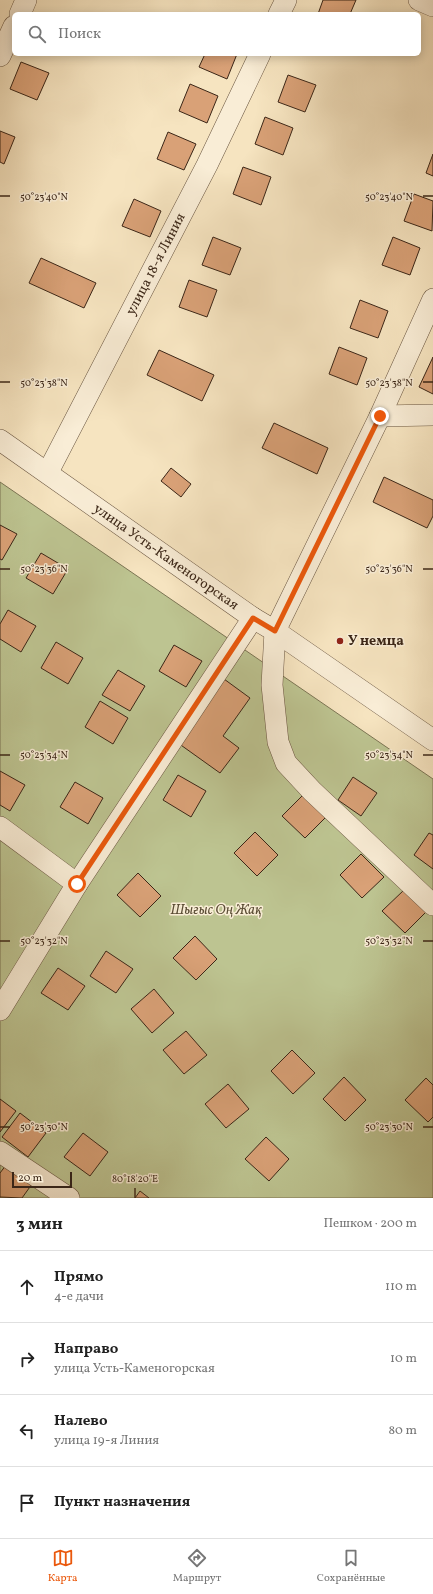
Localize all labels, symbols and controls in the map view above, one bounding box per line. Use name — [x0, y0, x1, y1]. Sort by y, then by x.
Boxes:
search box — [12, 12, 421, 56]
icon: search — [26, 23, 48, 45]
text: Поиск — [58, 24, 101, 45]
text: 50°23'40"N — [20, 190, 69, 204]
text: 50°23'40"N — [365, 190, 414, 204]
street label: улица 18-я Линия — [121, 210, 190, 319]
text: 50°23'38"N — [20, 376, 68, 390]
text: 50°23'38"N — [365, 376, 413, 390]
route end — [371, 407, 389, 425]
street label: улица Усть-Каменогорская — [90, 499, 242, 614]
text: 50°23'36"N — [20, 562, 68, 576]
text: 50°23'36"N — [365, 562, 413, 576]
place label: У немца — [348, 632, 404, 651]
marker: У немца — [335, 636, 345, 646]
text: 50°23'34"N — [20, 748, 69, 762]
text: 50°23'34"N — [365, 748, 414, 762]
route start — [68, 875, 86, 893]
park label: Шығыс Оң Жақ — [170, 901, 262, 920]
text: 50°23'32"N — [20, 934, 68, 948]
text: 50°23'32"N — [365, 934, 413, 948]
text: 50°23'30"N — [20, 1120, 68, 1134]
text: 50°23'30"N — [365, 1120, 413, 1134]
scale bar — [12, 1170, 72, 1189]
text: 20 m — [18, 1171, 42, 1186]
text: 80°18'20"E — [112, 1172, 158, 1186]
text: 3 мин — [16, 1213, 63, 1236]
text: Пешком · 200 m — [323, 1215, 417, 1233]
text: Прямо — [54, 1267, 103, 1288]
icon: ahead — [16, 1276, 38, 1298]
text: 110 m — [385, 1278, 417, 1296]
text: 4-е дачи — [54, 1288, 104, 1306]
text: Направо — [54, 1339, 118, 1360]
icon: right — [16, 1348, 38, 1370]
text: 10 m — [390, 1350, 417, 1368]
text: улица Усть-Каменогорская — [54, 1360, 215, 1378]
text: Налево — [54, 1411, 108, 1432]
icon: left — [16, 1420, 38, 1442]
text: 80 m — [388, 1422, 417, 1440]
text: улица 19-я Линия — [54, 1432, 159, 1450]
icon: arrive — [16, 1492, 38, 1514]
text: Пункт назначения — [54, 1492, 190, 1513]
tab: Карта — [48, 1547, 78, 1586]
tab: Маршрут — [173, 1547, 221, 1586]
tab: Сохранённые — [317, 1547, 385, 1586]

